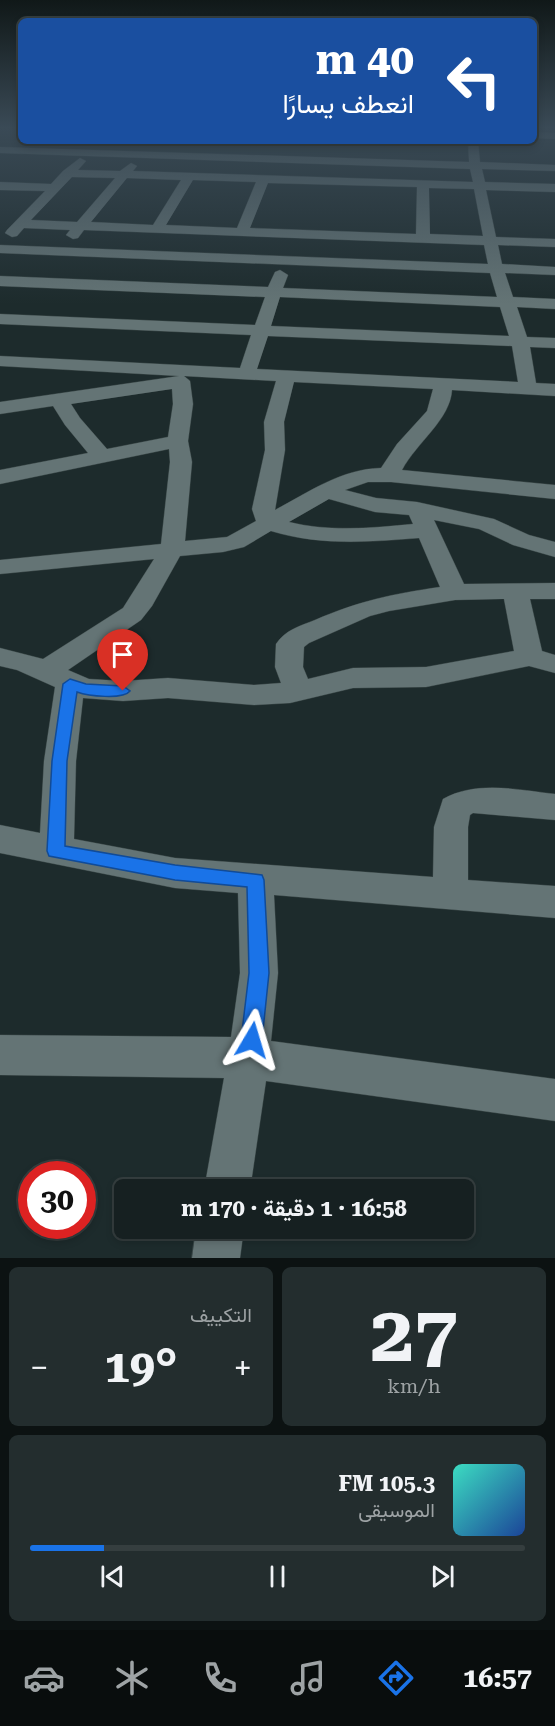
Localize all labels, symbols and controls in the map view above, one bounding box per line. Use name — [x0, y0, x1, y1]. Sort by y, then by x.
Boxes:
text: 40 m — [316, 35, 414, 84]
icon: left — [435, 42, 513, 120]
text: انعطف يسارًا — [283, 88, 414, 120]
pin — [97, 629, 148, 691]
icon: arrive — [106, 638, 139, 671]
position arrow — [220, 1008, 284, 1072]
speed limit sign: 30 — [18, 1161, 96, 1239]
text: 16:58 · 1 دقيقة · 170 m — [181, 1196, 407, 1221]
text: 27 — [370, 1289, 458, 1380]
text: التكييف — [190, 1303, 252, 1327]
text: 19° — [105, 1340, 177, 1393]
text: − — [30, 1348, 48, 1387]
text: + — [234, 1348, 252, 1387]
text: km/h — [387, 1374, 441, 1398]
text: 105.3 FM — [338, 1471, 435, 1496]
text: الموسيقى — [358, 1498, 435, 1522]
icon: previous — [96, 1560, 129, 1593]
icon: pause — [261, 1560, 294, 1593]
icon: next — [426, 1560, 459, 1593]
icon: car — [23, 1657, 65, 1699]
icon: climate — [111, 1657, 153, 1699]
icon: phone — [199, 1657, 241, 1699]
icon: music — [287, 1657, 329, 1699]
icon: directions — [375, 1657, 417, 1699]
text: 16:57 — [463, 1662, 532, 1694]

